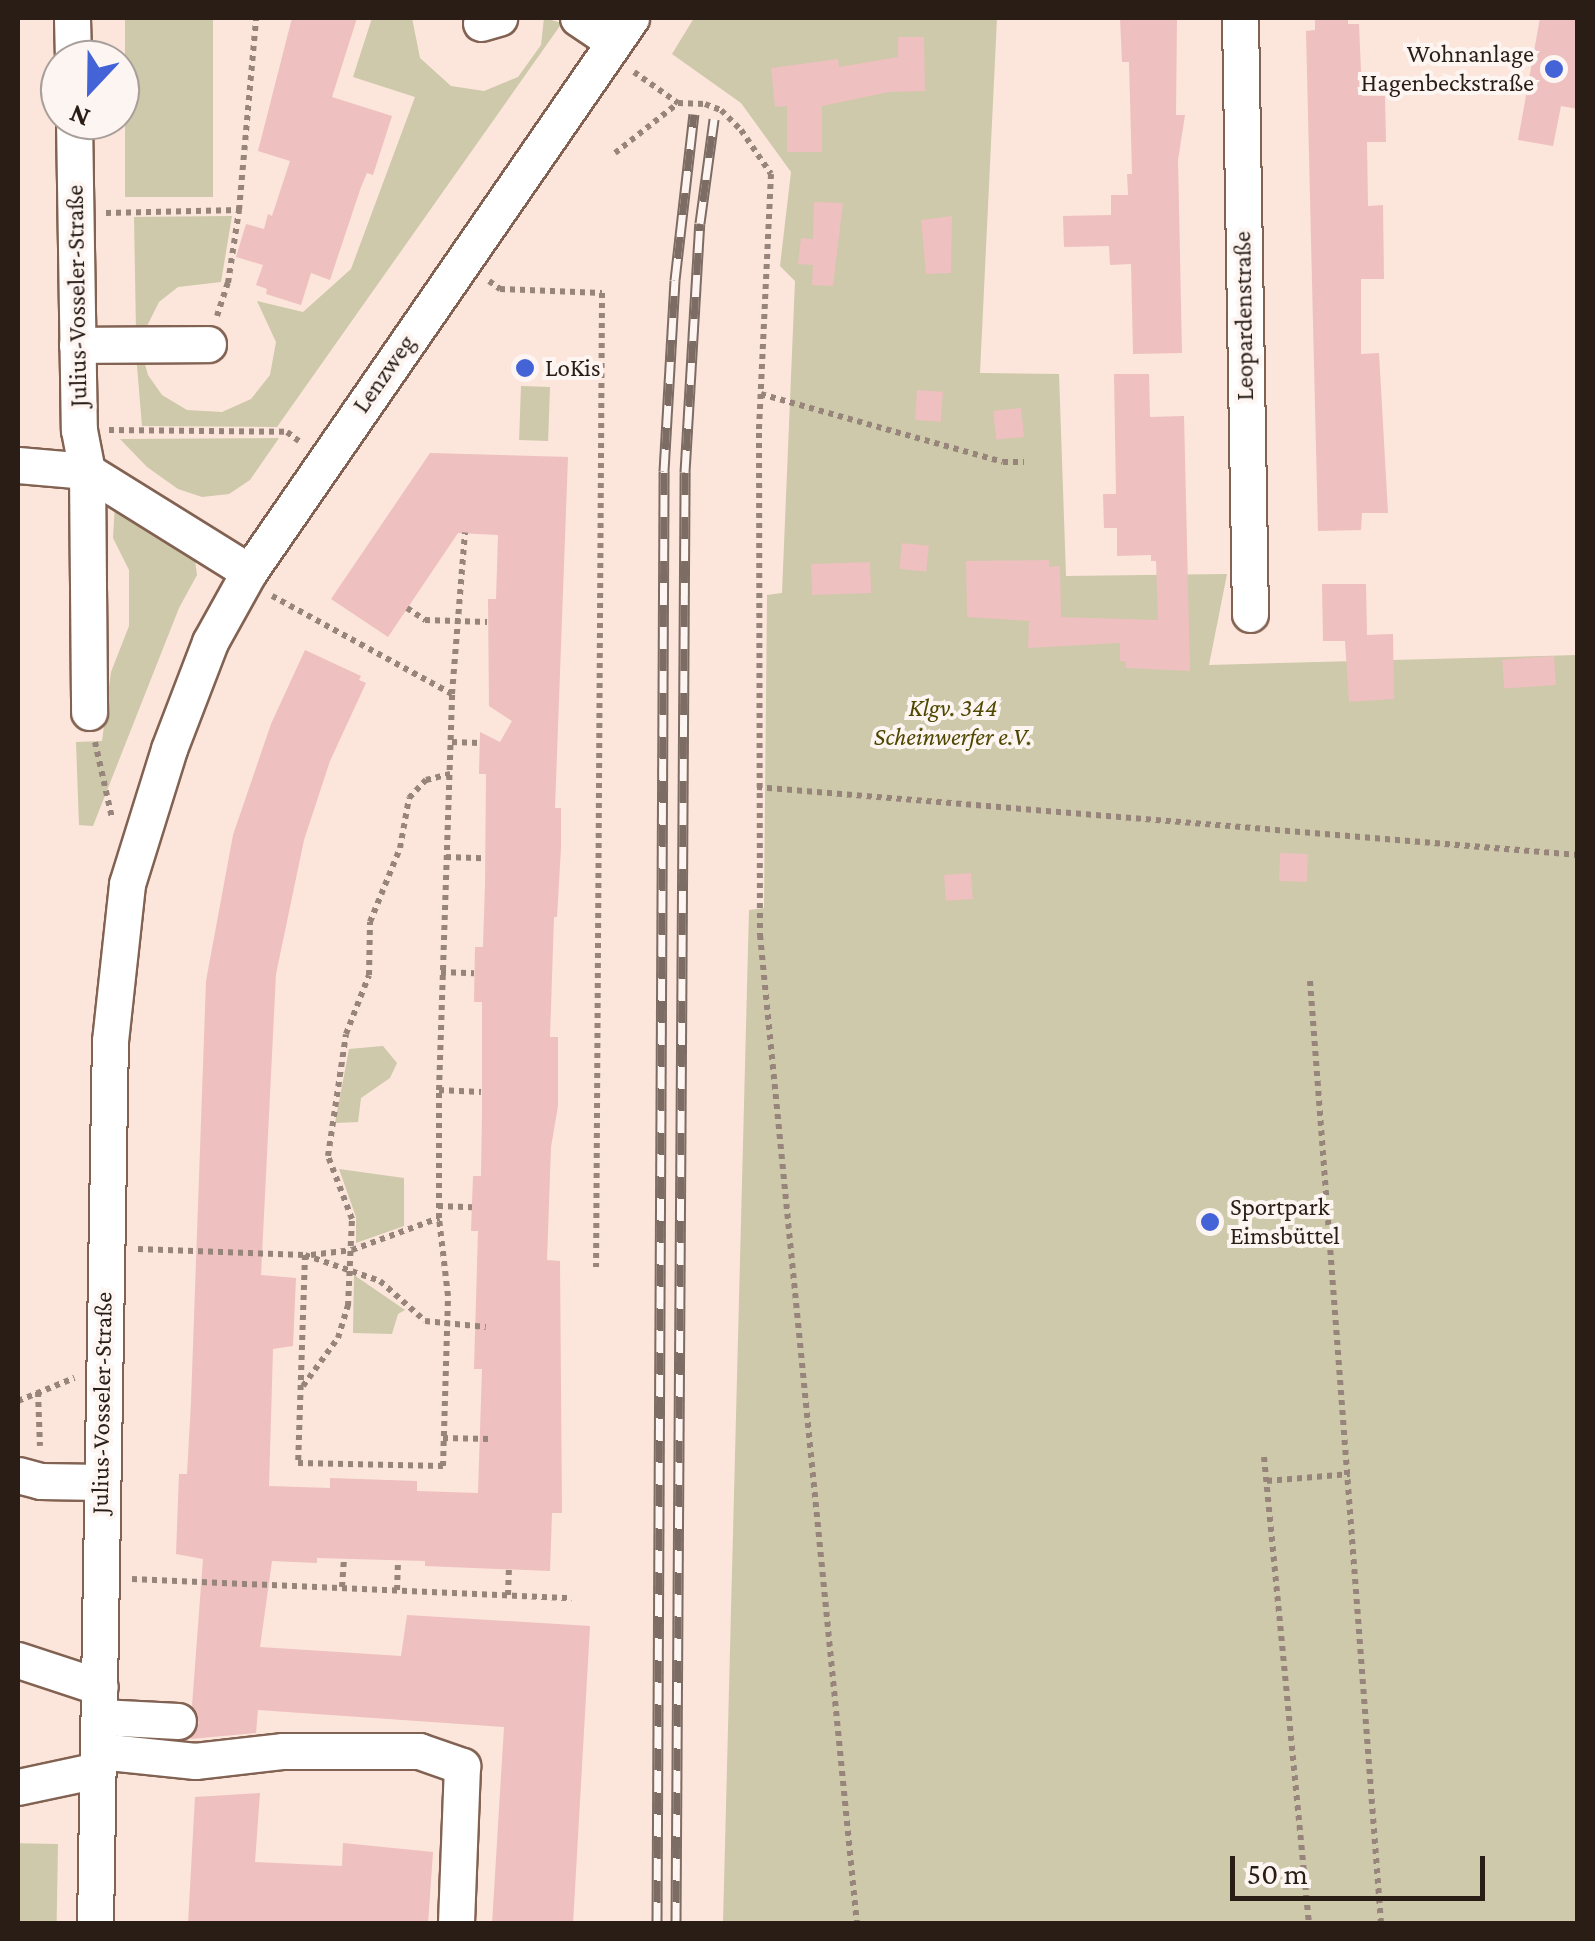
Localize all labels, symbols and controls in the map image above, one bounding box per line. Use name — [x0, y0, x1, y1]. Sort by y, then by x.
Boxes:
north arrow — [40, 40, 140, 140]
place label: Wohnanlage Hagenbeckstraße — [1361, 40, 1534, 99]
marker: Wohnanlage Hagenbeckstraße — [1543, 58, 1565, 80]
text: N — [65, 98, 94, 134]
street label: Julius-Vosseler-Straße — [60, 185, 94, 407]
street label: Leopardenstraße — [1228, 231, 1260, 401]
street label: Lenzweg — [346, 329, 422, 419]
place label: LoKis — [545, 353, 601, 383]
marker: LoKis — [514, 357, 536, 379]
park label: Klgv. 344 Scheinwerfer e.V. — [874, 694, 1032, 753]
place label: Sportpark Eimsbüttel — [1230, 1193, 1340, 1252]
marker: Sportpark Eimsbüttel — [1199, 1211, 1221, 1233]
street label: Julius-Vosseler-Straße — [85, 1292, 119, 1514]
scale bar — [1235, 1836, 1490, 1898]
text: 50 m — [1247, 1857, 1308, 1890]

